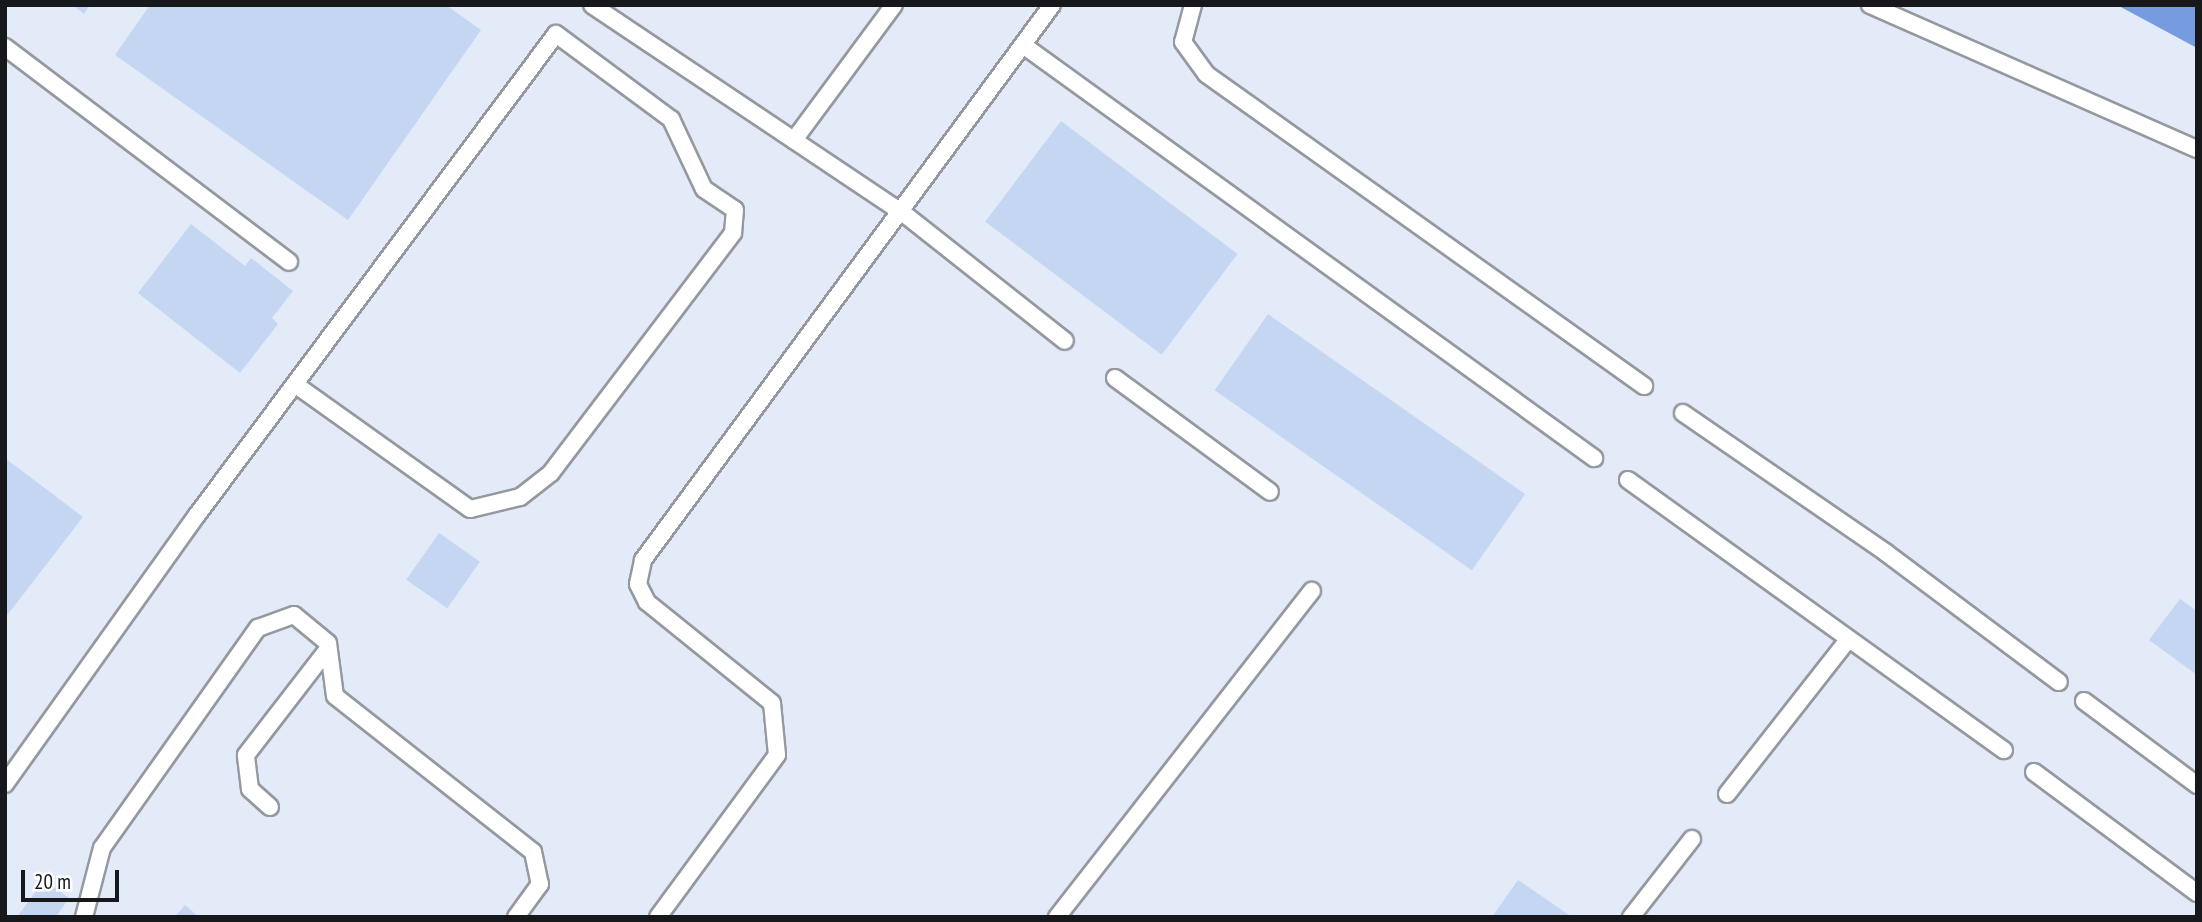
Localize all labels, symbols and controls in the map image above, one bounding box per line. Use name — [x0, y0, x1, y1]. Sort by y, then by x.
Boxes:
scale bar — [24, 856, 122, 900]
text: 20 m — [34, 868, 71, 895]

